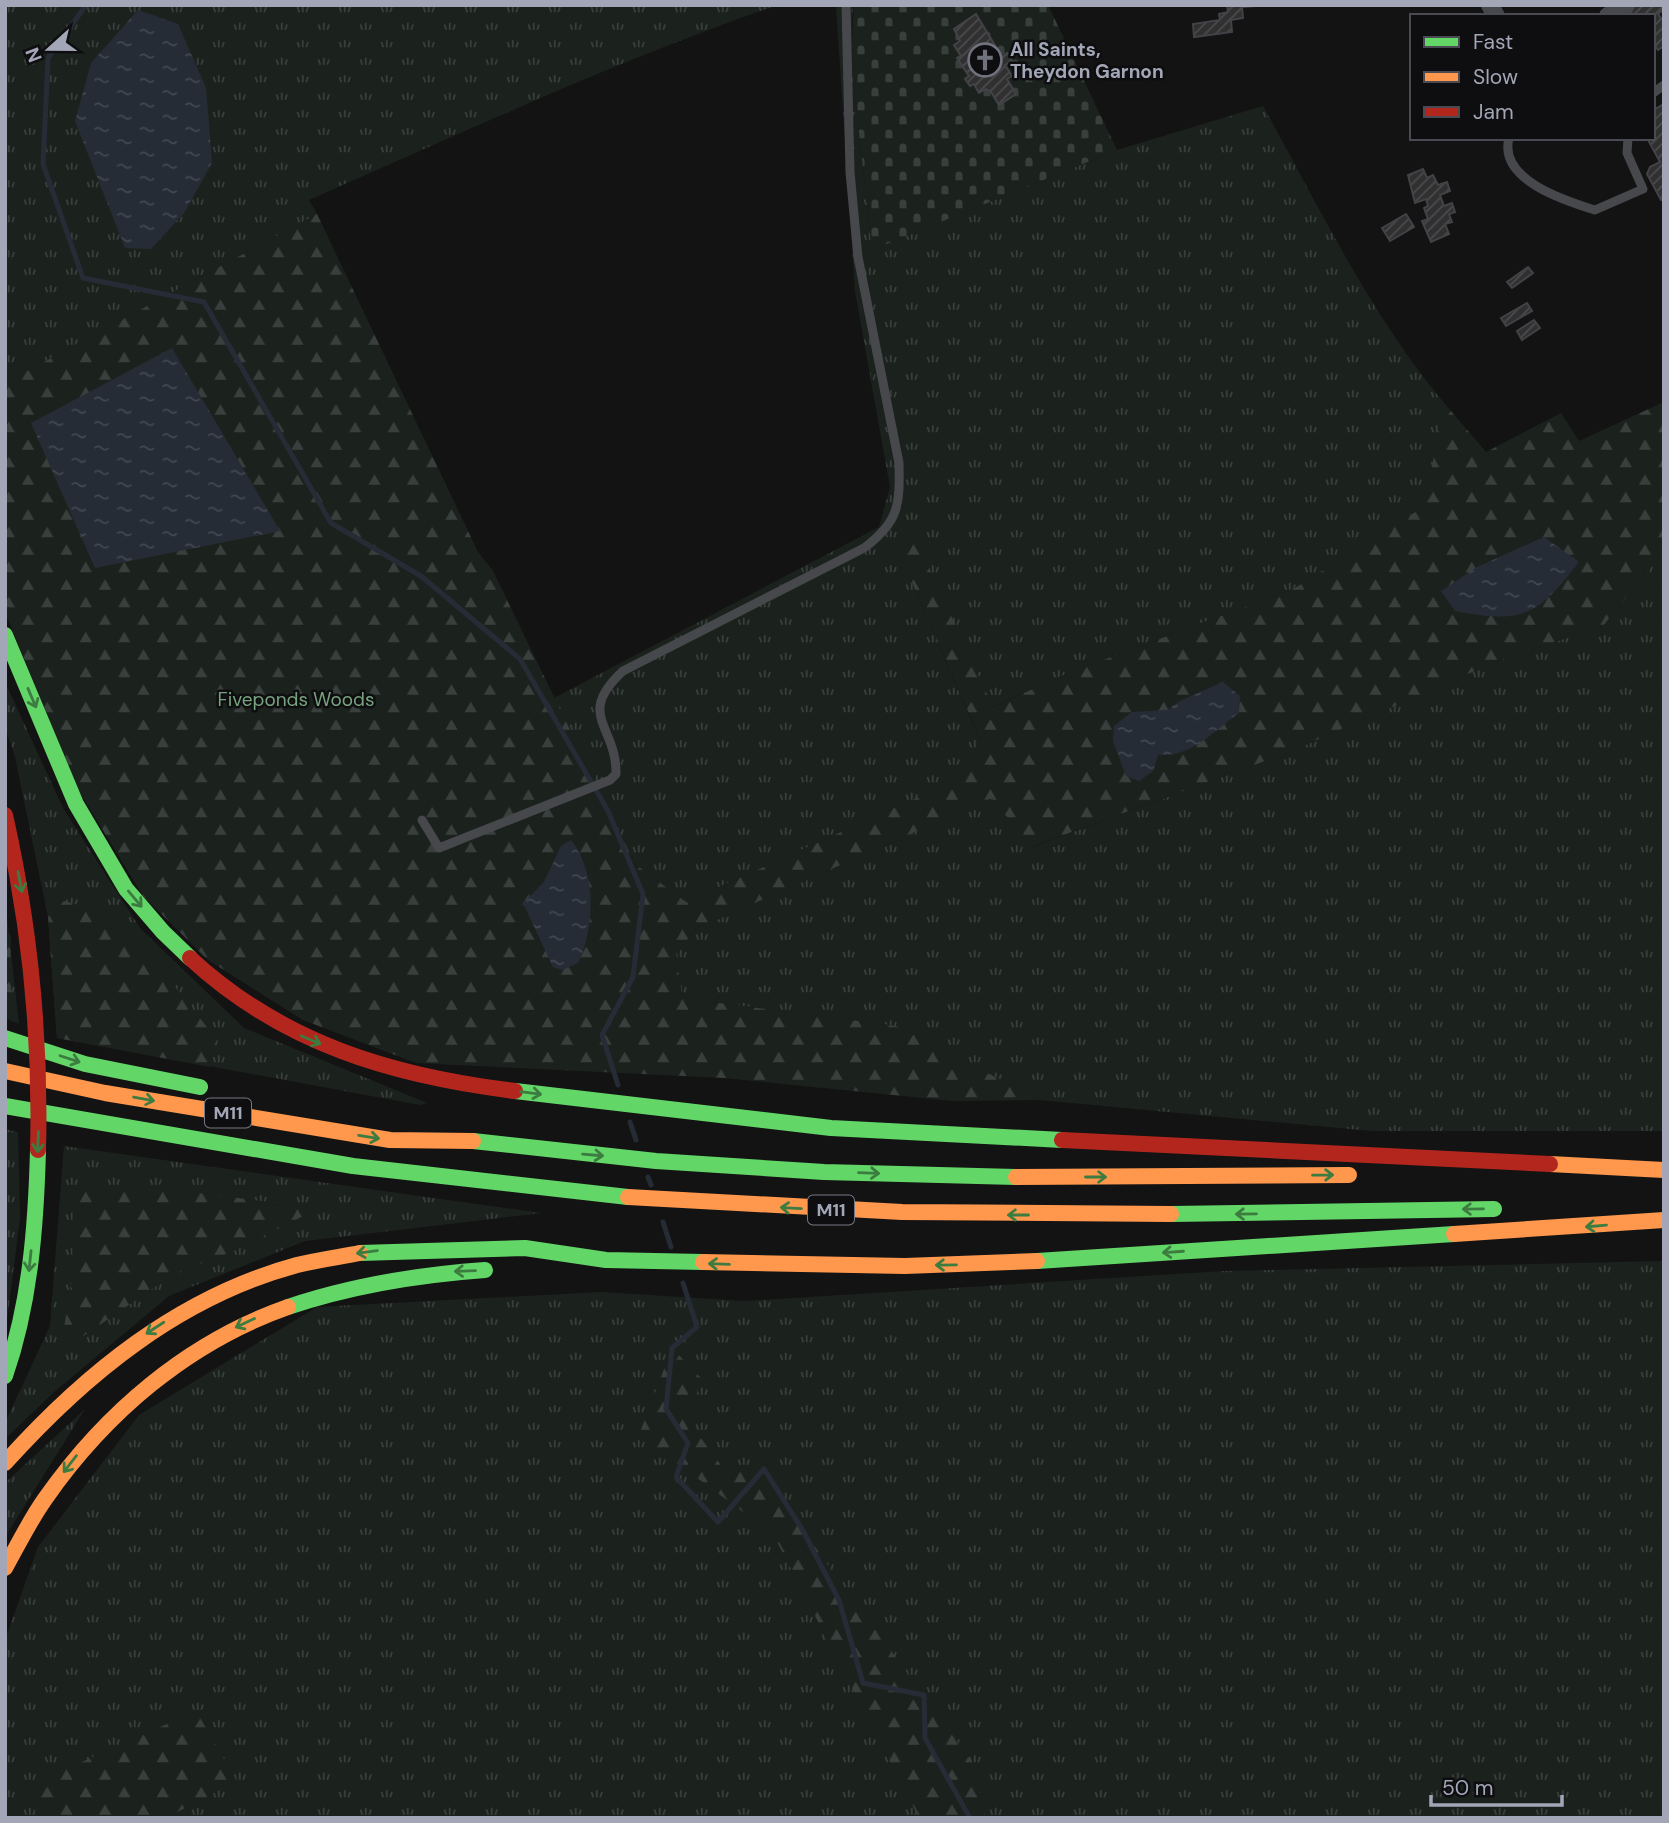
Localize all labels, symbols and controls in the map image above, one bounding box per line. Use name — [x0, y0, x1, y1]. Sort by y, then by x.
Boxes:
north arrow — [14, 14, 84, 84]
legend — [1410, 14, 1655, 140]
text: Fast — [1473, 28, 1513, 56]
place label: All Saints, Theydon Garnon — [1010, 37, 1164, 84]
church icon: All Saints, Theydon Garnon — [966, 41, 1004, 79]
text: N — [19, 44, 48, 66]
text: Slow — [1473, 63, 1518, 91]
text: Jam — [1473, 98, 1514, 126]
one-way arrow — [26, 686, 39, 708]
park label: Fiveponds Woods — [217, 687, 375, 712]
one-way arrow — [13, 870, 27, 893]
one-way arrow — [127, 890, 143, 908]
one-way arrow — [300, 1035, 322, 1048]
one-way arrow — [59, 1054, 81, 1066]
one-way arrow — [520, 1086, 542, 1099]
one-way arrow — [132, 1093, 155, 1106]
road number: M11 — [205, 1098, 251, 1128]
one-way arrow — [32, 1130, 45, 1153]
one-way arrow — [357, 1131, 379, 1144]
one-way arrow — [581, 1149, 603, 1162]
one-way arrow — [857, 1167, 880, 1180]
one-way arrow — [1312, 1168, 1335, 1182]
one-way arrow — [1084, 1170, 1107, 1184]
road number: M11 — [808, 1196, 854, 1224]
one-way arrow — [780, 1202, 803, 1215]
one-way arrow — [1462, 1203, 1485, 1216]
one-way arrow — [1235, 1207, 1258, 1221]
one-way arrow — [1007, 1208, 1030, 1222]
one-way arrow — [1585, 1220, 1608, 1233]
one-way arrow — [356, 1246, 379, 1259]
one-way arrow — [1162, 1246, 1185, 1259]
one-way arrow — [24, 1249, 37, 1272]
one-way arrow — [707, 1258, 730, 1271]
one-way arrow — [935, 1258, 958, 1272]
one-way arrow — [454, 1264, 477, 1277]
one-way arrow — [235, 1316, 256, 1330]
one-way arrow — [146, 1321, 165, 1336]
one-way arrow — [62, 1455, 77, 1473]
scale bar — [1431, 1764, 1562, 1808]
text: 50 m — [1442, 1774, 1493, 1802]

